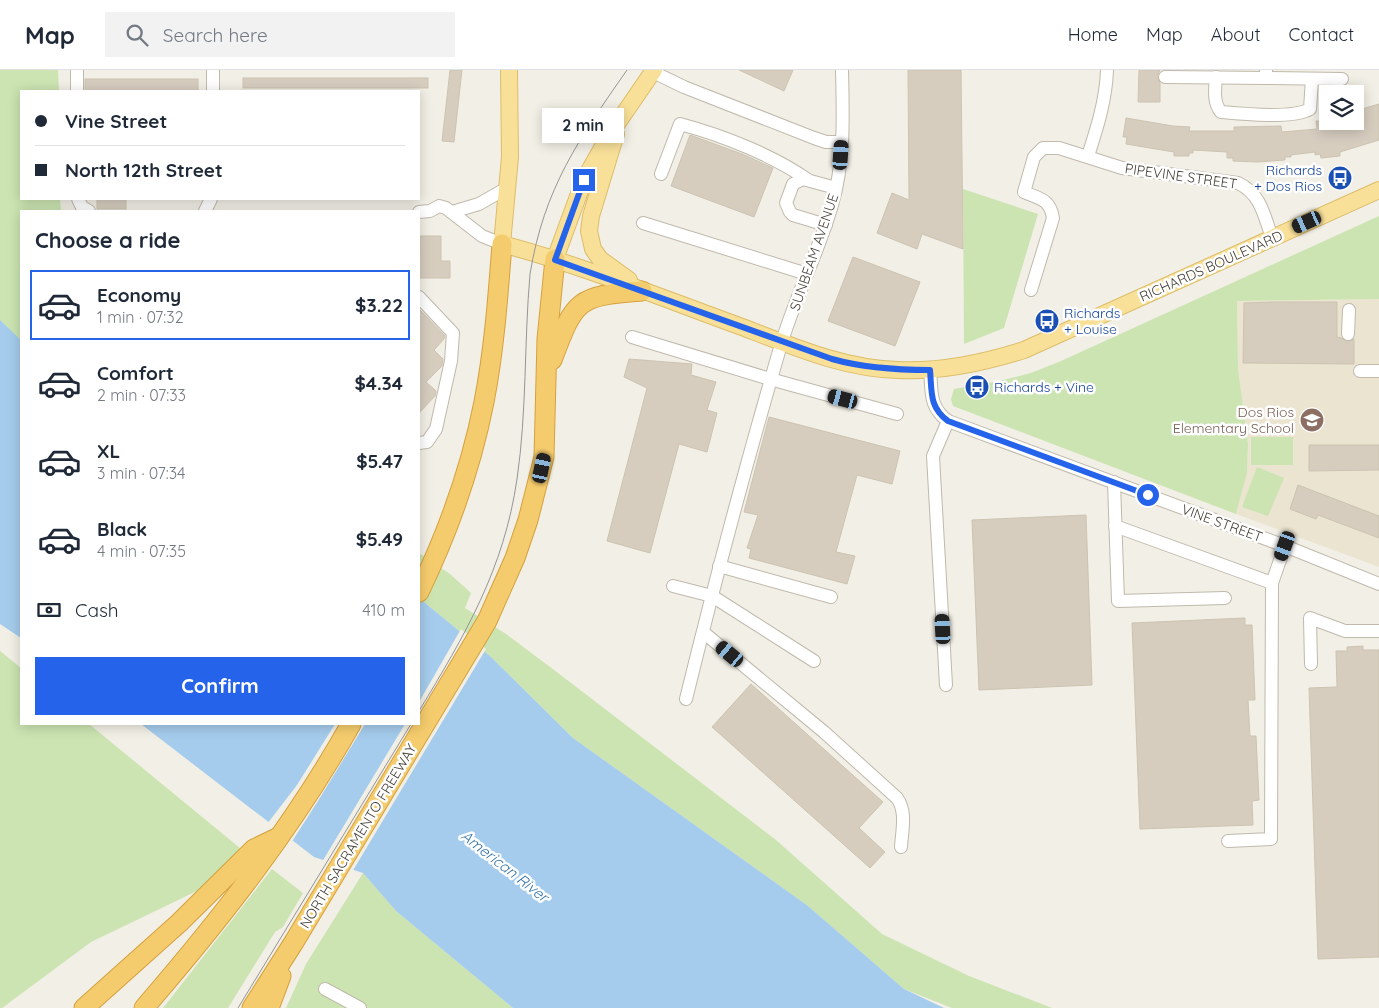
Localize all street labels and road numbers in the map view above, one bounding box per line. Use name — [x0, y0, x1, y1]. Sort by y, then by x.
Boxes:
street label: PIPEVINE STREET — [1124, 159, 1238, 193]
street label: SUNBEAM AVENUE — [786, 191, 843, 313]
street label: RICHARDS BOULEVARD — [1137, 226, 1285, 306]
street label: VINE STREET — [1179, 500, 1265, 546]
street label: NORTH SACRAMENTO FREEWAY — [296, 740, 420, 932]

